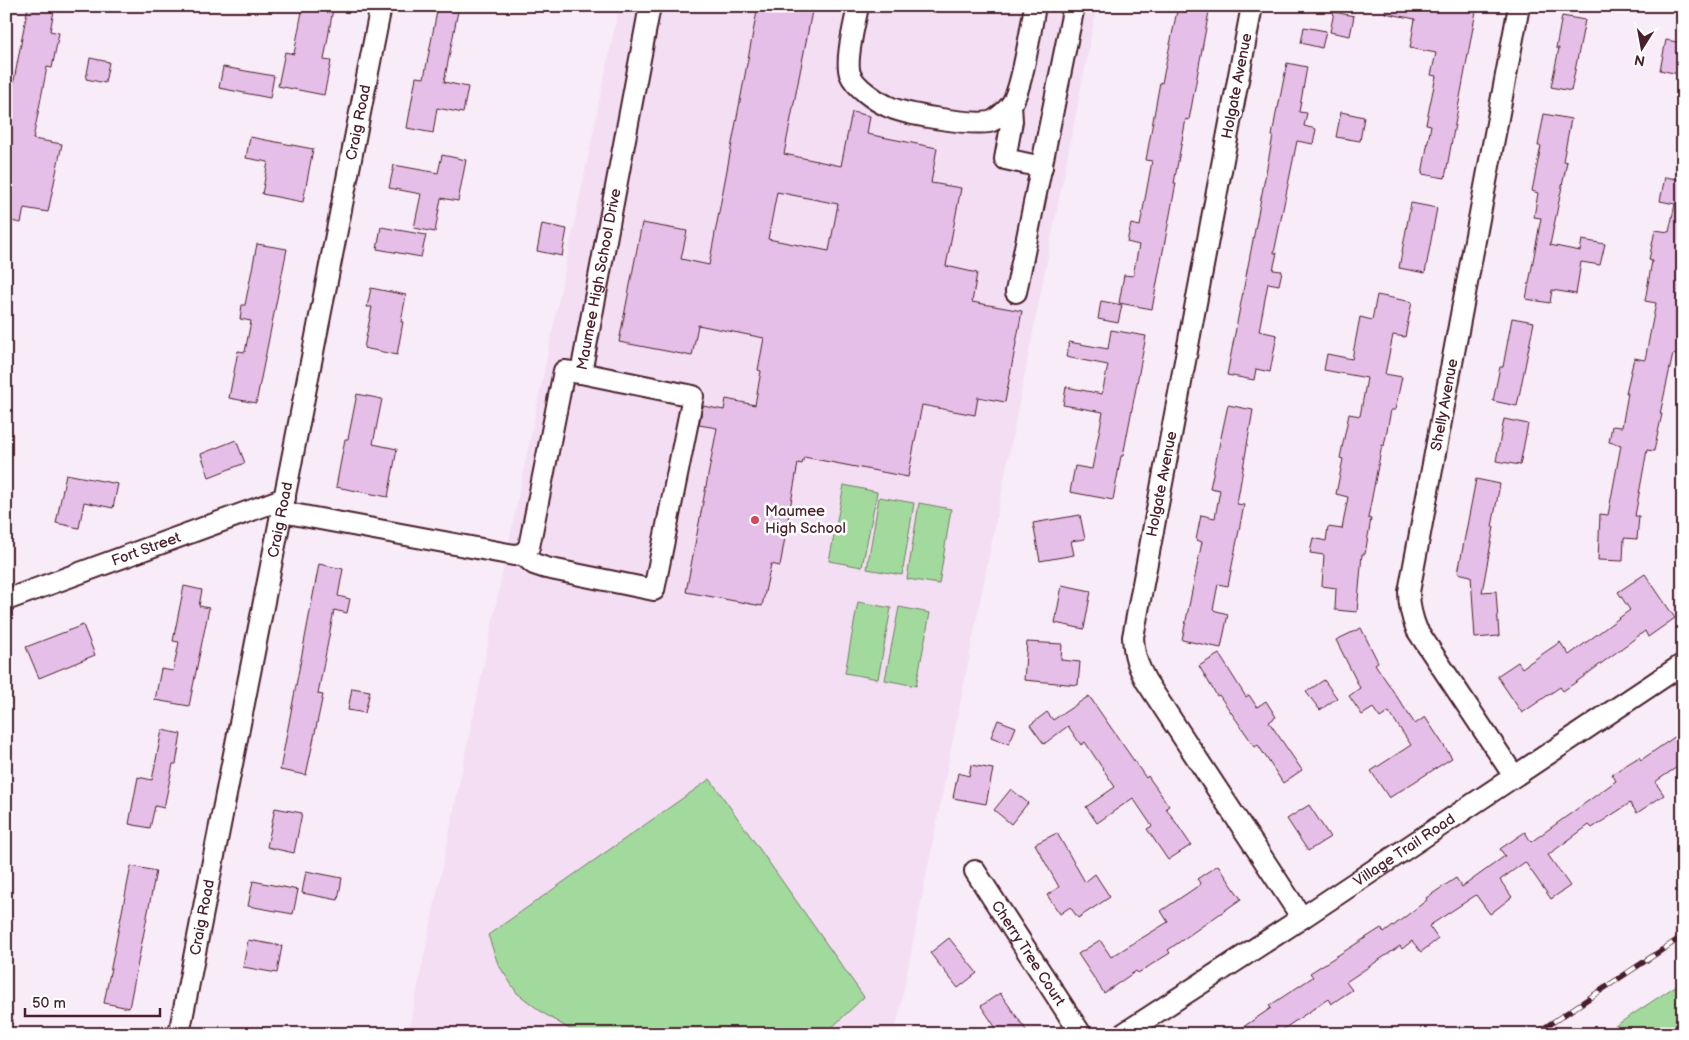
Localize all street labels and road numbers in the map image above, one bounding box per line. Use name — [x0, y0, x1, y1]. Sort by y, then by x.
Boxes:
street label: Holgate Avenue — [1217, 31, 1257, 140]
street label: Craig Road — [341, 83, 375, 162]
street label: Maumee High School Drive — [572, 187, 625, 372]
street label: Shelly Avenue — [1426, 357, 1462, 452]
street label: Holgate Avenue — [1142, 429, 1182, 538]
street label: Craig Road — [263, 480, 297, 559]
street label: Fort Street — [109, 527, 183, 570]
street label: Village Trail Road — [1350, 809, 1459, 891]
street label: Craig Road — [185, 878, 219, 957]
street label: Cherry Tree Court — [987, 897, 1070, 1010]

